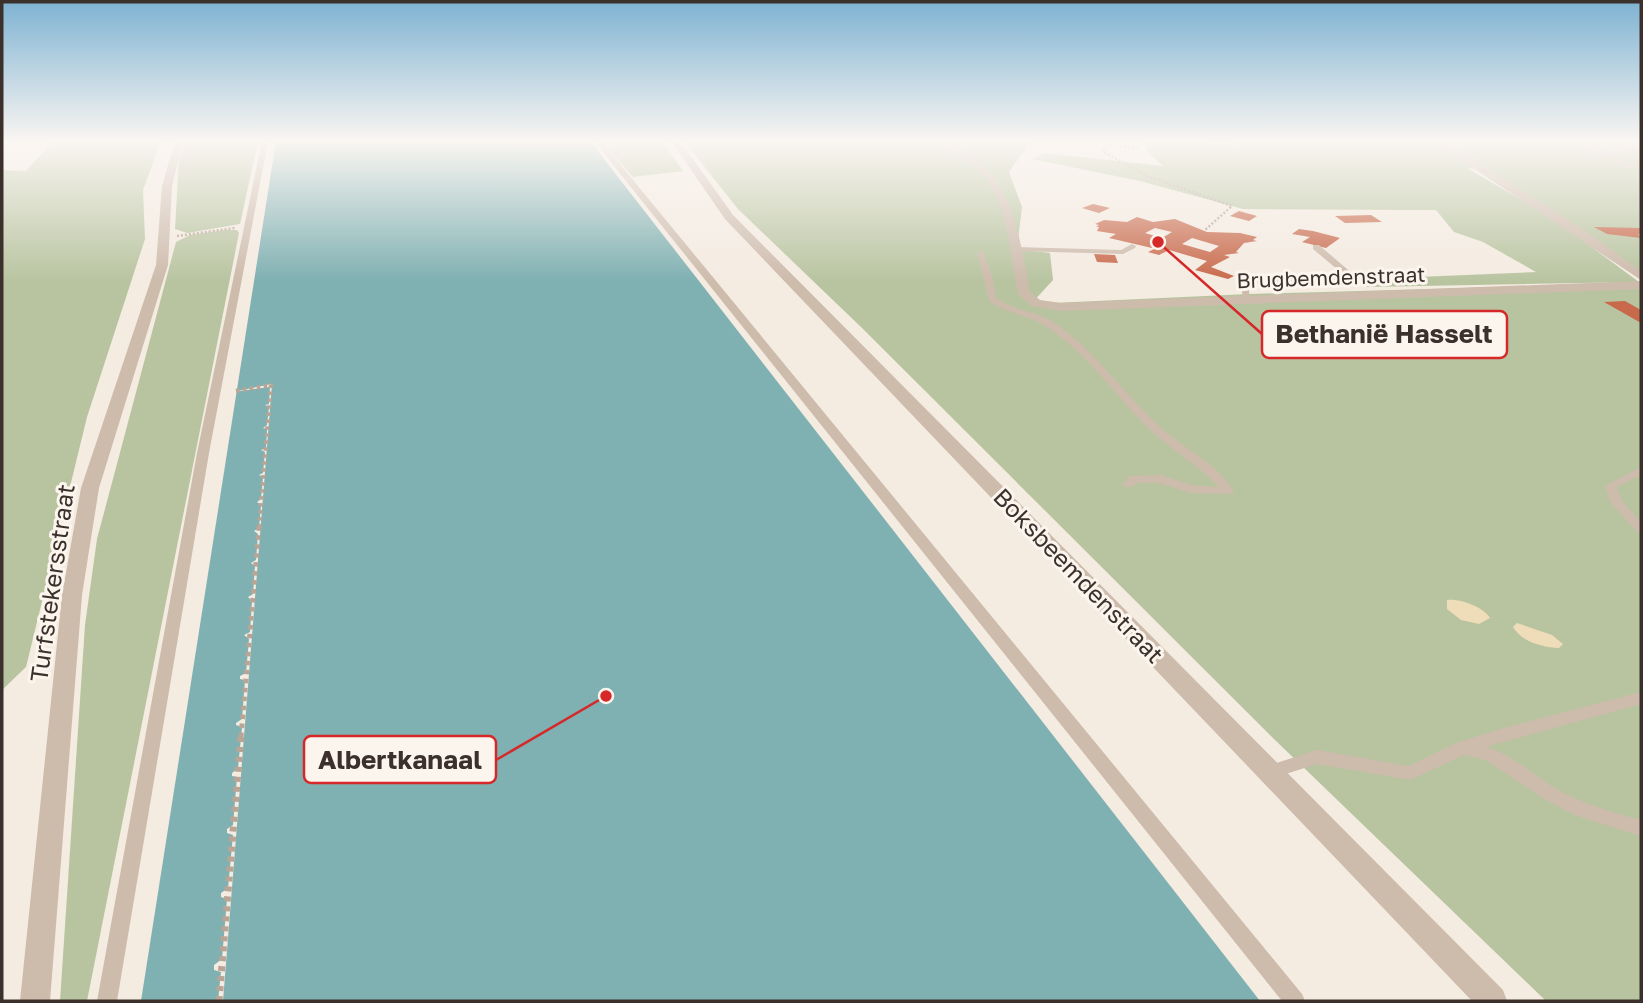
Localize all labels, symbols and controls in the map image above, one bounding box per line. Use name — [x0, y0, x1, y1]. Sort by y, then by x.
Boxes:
street label: Brugbemdenstraat — [1236, 261, 1426, 293]
callout: Bethanië Hasselt — [1262, 311, 1507, 358]
text: Bethanië Hasselt — [1275, 318, 1493, 349]
street label: Boksbeemdenstraat — [988, 481, 1170, 668]
street label: Turfstekersstraat — [23, 482, 80, 683]
callout: Albertkanaal — [304, 736, 496, 783]
text: Albertkanaal — [318, 744, 482, 775]

